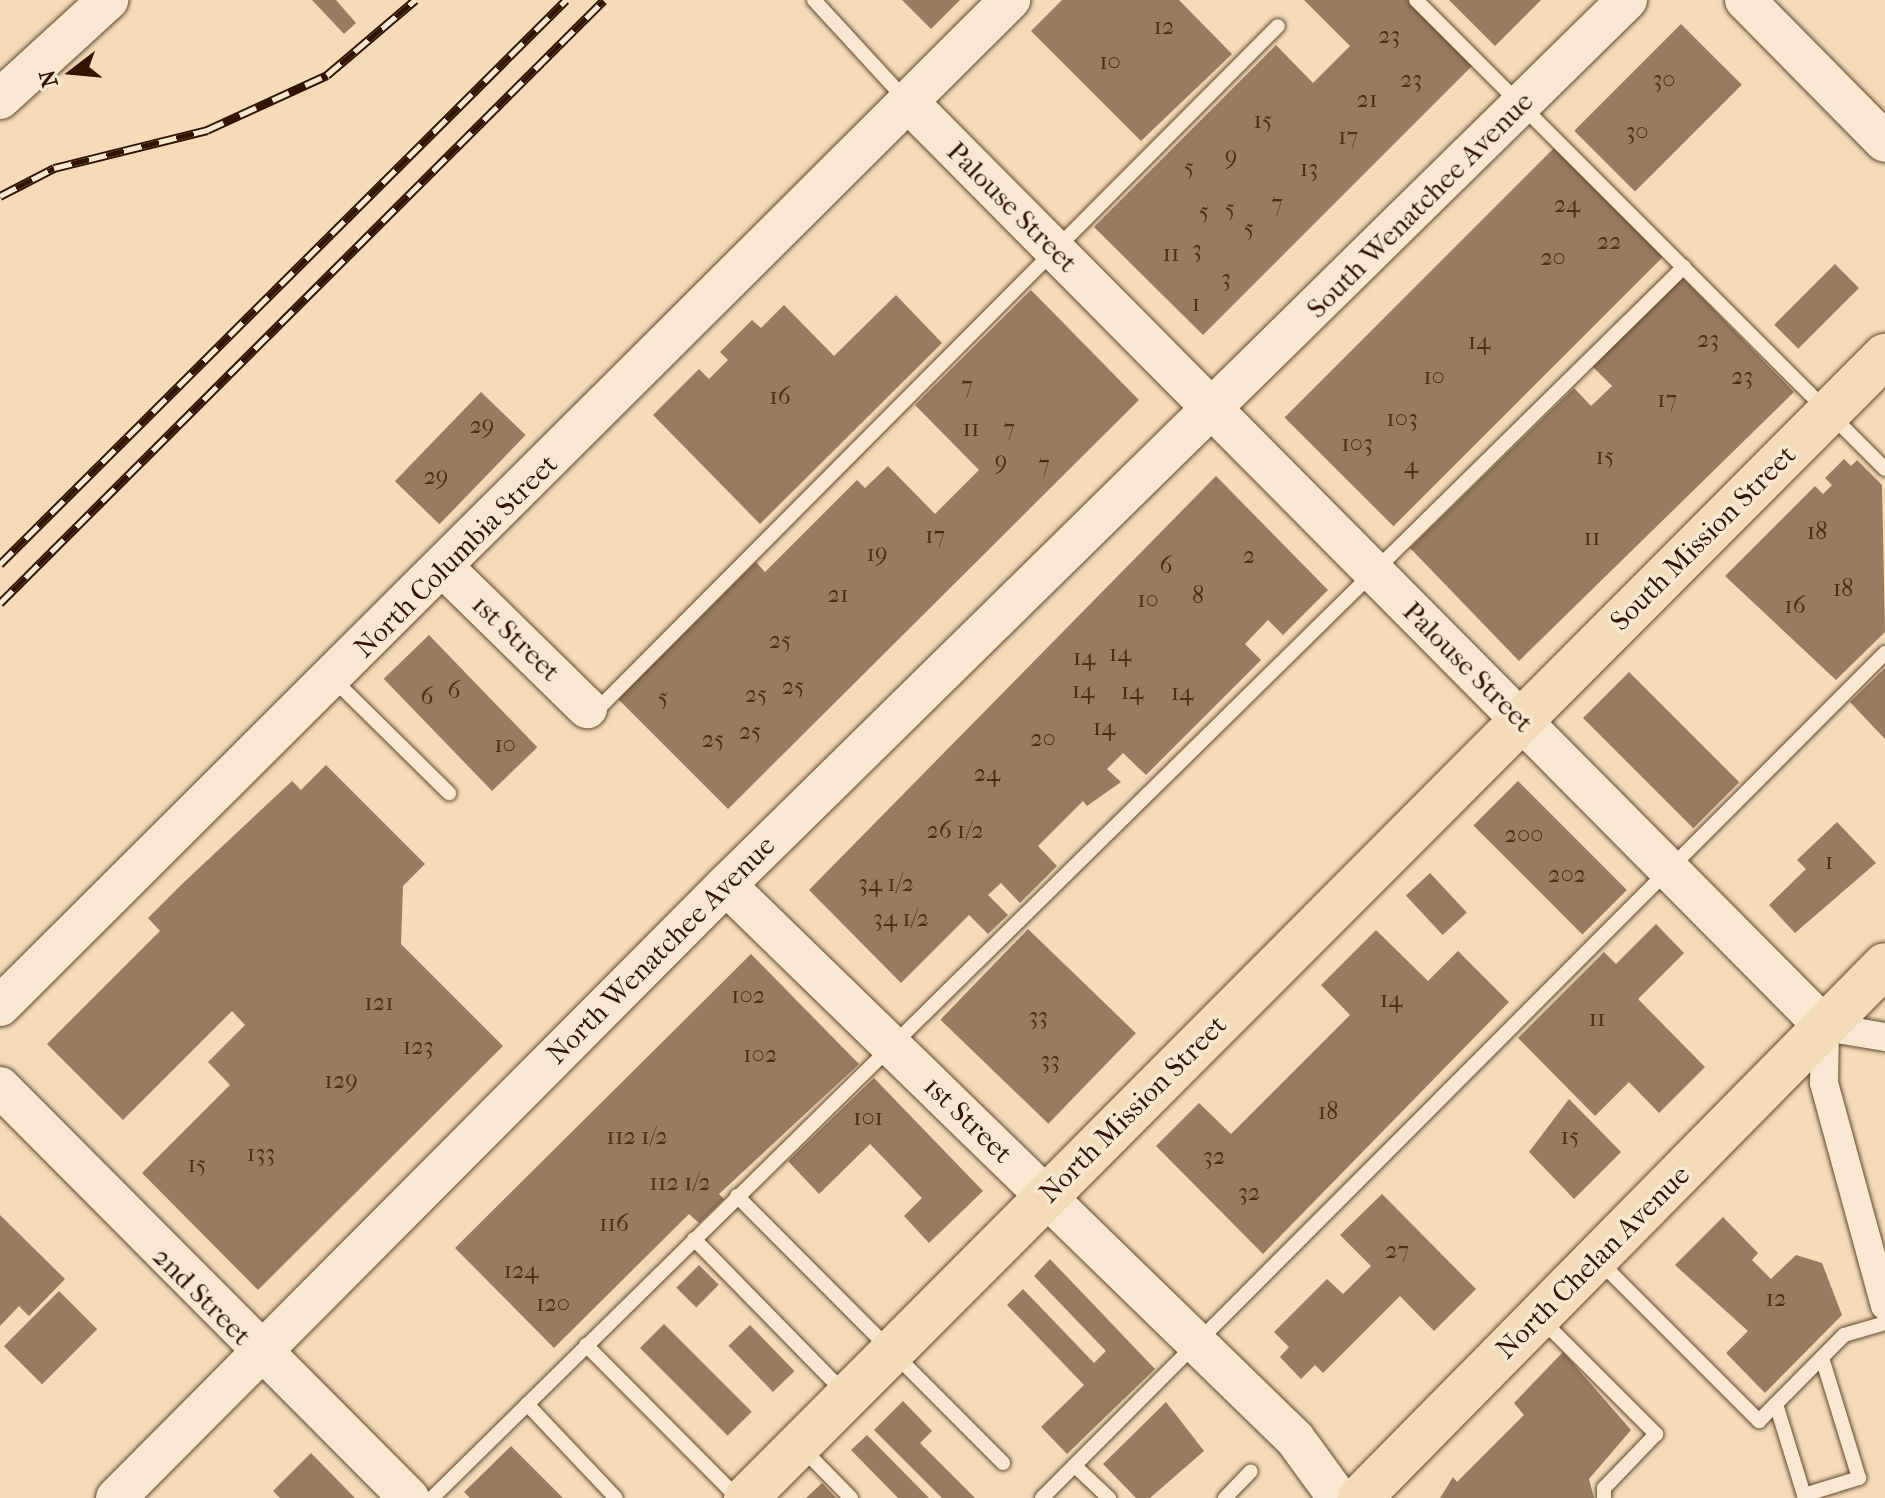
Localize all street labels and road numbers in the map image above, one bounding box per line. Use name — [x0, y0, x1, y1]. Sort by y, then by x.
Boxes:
street label: South Wenatchee Avenue — [1300, 85, 1540, 325]
street label: Palouse Street — [940, 135, 1084, 279]
street label: South Mission Street — [1603, 438, 1803, 638]
street label: North Columbia Street — [347, 447, 565, 665]
street label: 1st Street — [465, 588, 567, 688]
street label: Palouse Street — [1396, 595, 1540, 739]
street label: North Wenatchee Avenue — [540, 829, 782, 1071]
street label: North Mission Street — [1032, 1008, 1234, 1210]
street label: 1st Street — [917, 1070, 1019, 1170]
street label: North Chelan Avenue — [1489, 1158, 1697, 1366]
street label: 2nd Street — [146, 1240, 258, 1352]

